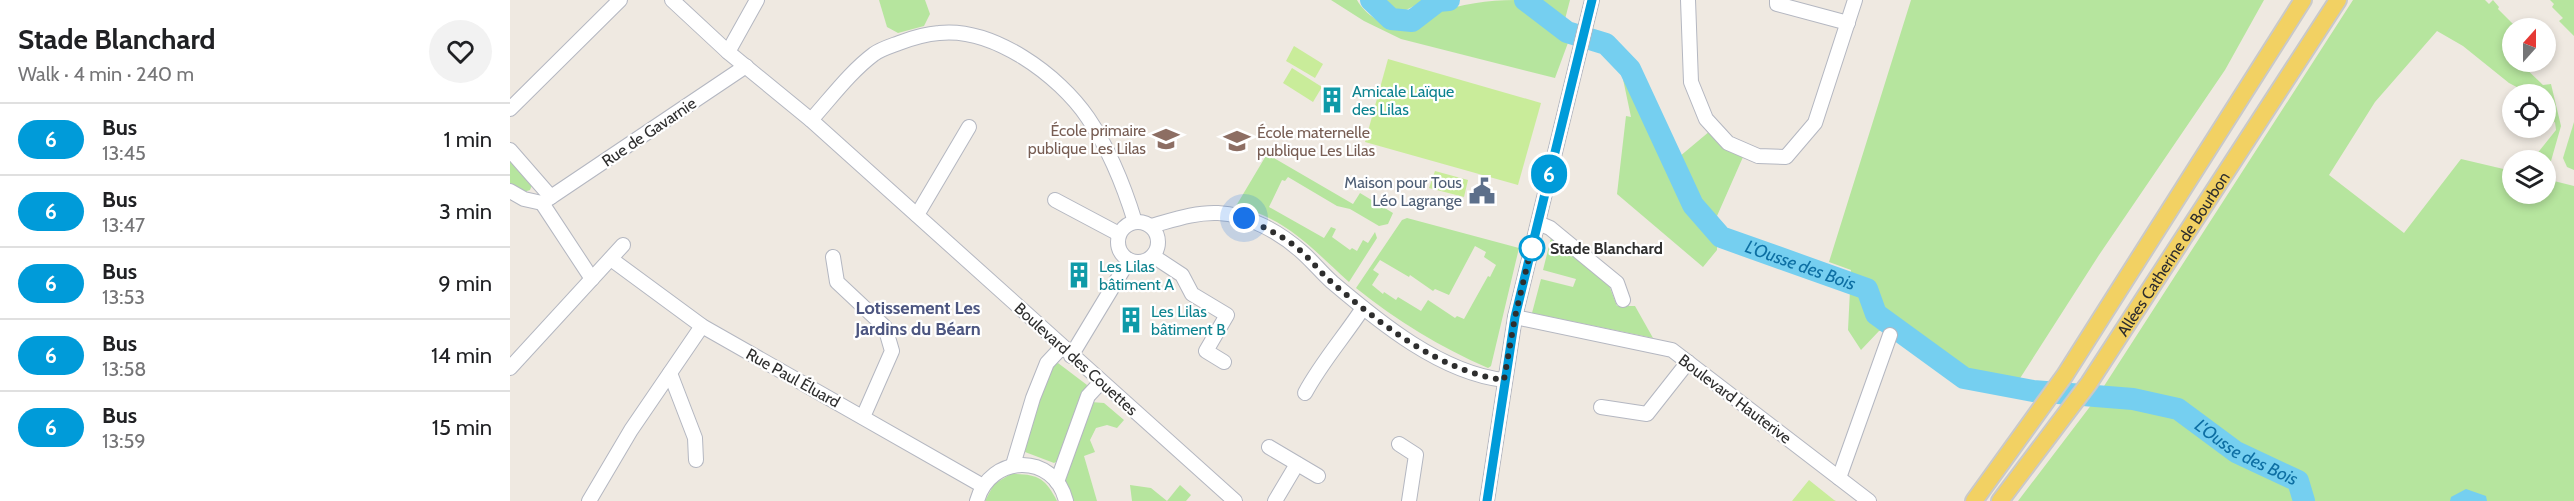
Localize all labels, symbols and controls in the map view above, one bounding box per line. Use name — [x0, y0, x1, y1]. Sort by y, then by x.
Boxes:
north arrow — [2502, 18, 2556, 72]
map controls — [2502, 18, 2556, 204]
button: heart — [429, 20, 492, 83]
text: Stade Blanchard — [18, 22, 215, 56]
text: Walk · 4 min · 240 m — [18, 62, 194, 86]
place label: Amicale Laïque des Lilas — [1352, 82, 1454, 119]
button: locate — [2502, 84, 2556, 138]
building icon: Amicale Laïque des Lilas — [1317, 85, 1347, 115]
street label: Rue de Gavarnie — [598, 94, 700, 170]
text: Bus — [102, 114, 137, 141]
place label: École primaire publique Les Lilas — [1028, 121, 1146, 158]
place label: École maternelle publique Les Lilas — [1257, 123, 1376, 160]
school or university icon: École primaire publique Les Lilas — [1151, 124, 1181, 154]
text: 1 min — [444, 126, 492, 153]
school or university icon: École maternelle publique Les Lilas — [1222, 126, 1252, 156]
text: 6 — [45, 127, 57, 152]
text: 13:45 — [102, 141, 146, 165]
button: layers — [2502, 150, 2556, 204]
line badge: 6 — [1530, 154, 1568, 194]
text: 6 — [1543, 162, 1555, 187]
street label: Allées Catherine de Bourbon — [2113, 168, 2233, 339]
place label: Maison pour Tous Léo Lagrange — [1344, 173, 1462, 210]
public building icon: Maison pour Tous Léo Lagrange — [1467, 176, 1497, 206]
text: Bus — [102, 186, 137, 213]
text: 3 min — [439, 198, 492, 225]
text: 6 — [45, 199, 57, 224]
your location — [1229, 203, 1259, 233]
text: 13:47 — [102, 213, 145, 237]
marker: Stade Blanchard — [1519, 235, 1545, 261]
water label: L'Ousse des Bois — [1742, 236, 1859, 295]
place label: Stade Blanchard — [1550, 239, 1663, 258]
place label: Les Lilas bâtiment A — [1099, 257, 1174, 294]
text: Bus — [102, 258, 137, 285]
building icon: Les Lilas bâtiment A — [1064, 260, 1094, 290]
text: 9 min — [438, 270, 492, 297]
text: 6 — [45, 271, 57, 296]
text: 13:53 — [102, 285, 145, 309]
district label: Lotissement Les Jardins du Béarn — [854, 297, 981, 340]
street label: Boulevard des Couettes — [1010, 299, 1142, 420]
place label: Les Lilas bâtiment B — [1151, 302, 1226, 339]
building icon: Les Lilas bâtiment B — [1116, 305, 1146, 335]
text: Bus — [102, 330, 137, 357]
text: 14 min — [431, 342, 492, 369]
text: 6 — [45, 343, 57, 368]
street label: Rue Paul Éluard — [743, 344, 843, 412]
street label: Boulevard Hauterive — [1675, 350, 1795, 448]
text: 13:58 — [102, 357, 146, 381]
text: Bus — [102, 402, 137, 429]
text: 15 min — [432, 414, 492, 441]
water label: L'Ousse des Bois — [2190, 414, 2301, 490]
text: 6 — [45, 415, 57, 440]
text: 13:59 — [102, 429, 146, 453]

